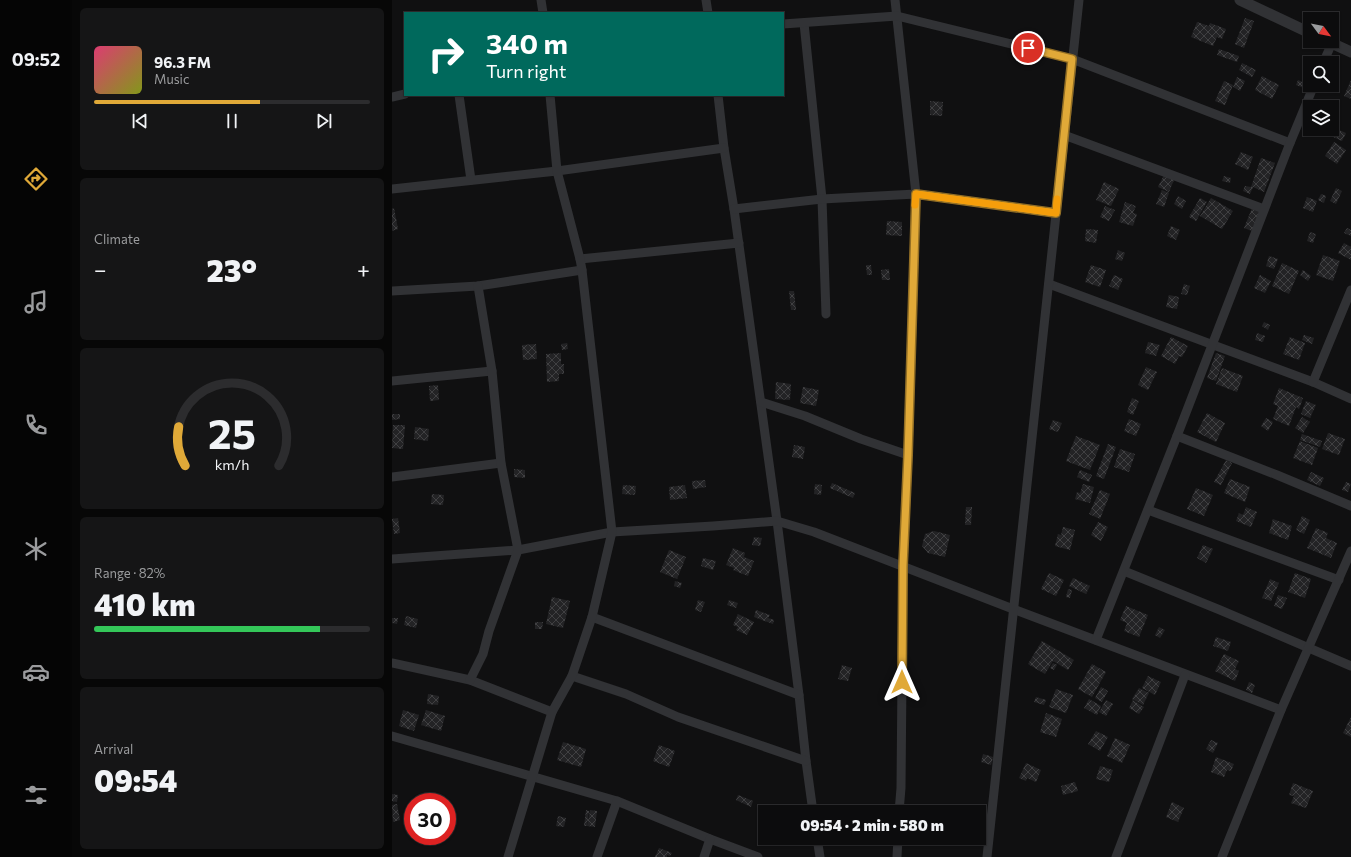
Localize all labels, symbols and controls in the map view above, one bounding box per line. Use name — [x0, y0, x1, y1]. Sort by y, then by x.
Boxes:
north arrow — [1303, 12, 1339, 48]
map controls — [1303, 12, 1339, 136]
text: 340 m — [486, 26, 568, 60]
icon: right — [420, 28, 472, 80]
pin — [1011, 31, 1045, 65]
icon: arrive — [1017, 37, 1039, 59]
text: 09:52 — [12, 48, 60, 70]
text: 96.3 FM — [154, 53, 211, 71]
button: search — [1303, 56, 1339, 92]
text: Turn right — [486, 60, 566, 82]
text: Music — [154, 71, 189, 87]
button: layers — [1303, 100, 1339, 136]
icon: previous — [129, 110, 151, 132]
icon: pause — [221, 110, 243, 132]
icon: next — [313, 110, 335, 132]
icon: directions — [22, 165, 50, 193]
text: Climate — [94, 231, 140, 247]
text: 23° — [207, 251, 257, 288]
text: − — [94, 256, 107, 283]
text: + — [357, 256, 370, 283]
icon: music — [22, 288, 50, 316]
text: 25 — [208, 407, 256, 458]
icon: phone — [22, 411, 50, 439]
text: km/h — [215, 455, 249, 473]
icon: climate — [22, 535, 50, 563]
text: Range · 82% — [94, 565, 165, 581]
text: 410 km — [94, 585, 196, 622]
icon: car — [22, 658, 50, 686]
position arrow — [881, 661, 923, 703]
text: Arrival — [94, 741, 133, 757]
text: 09:54 — [94, 761, 178, 798]
icon: filters — [22, 781, 50, 809]
speed limit sign: 30 — [404, 793, 456, 845]
text: 09:54 · 2 min · 580 m — [800, 816, 944, 834]

